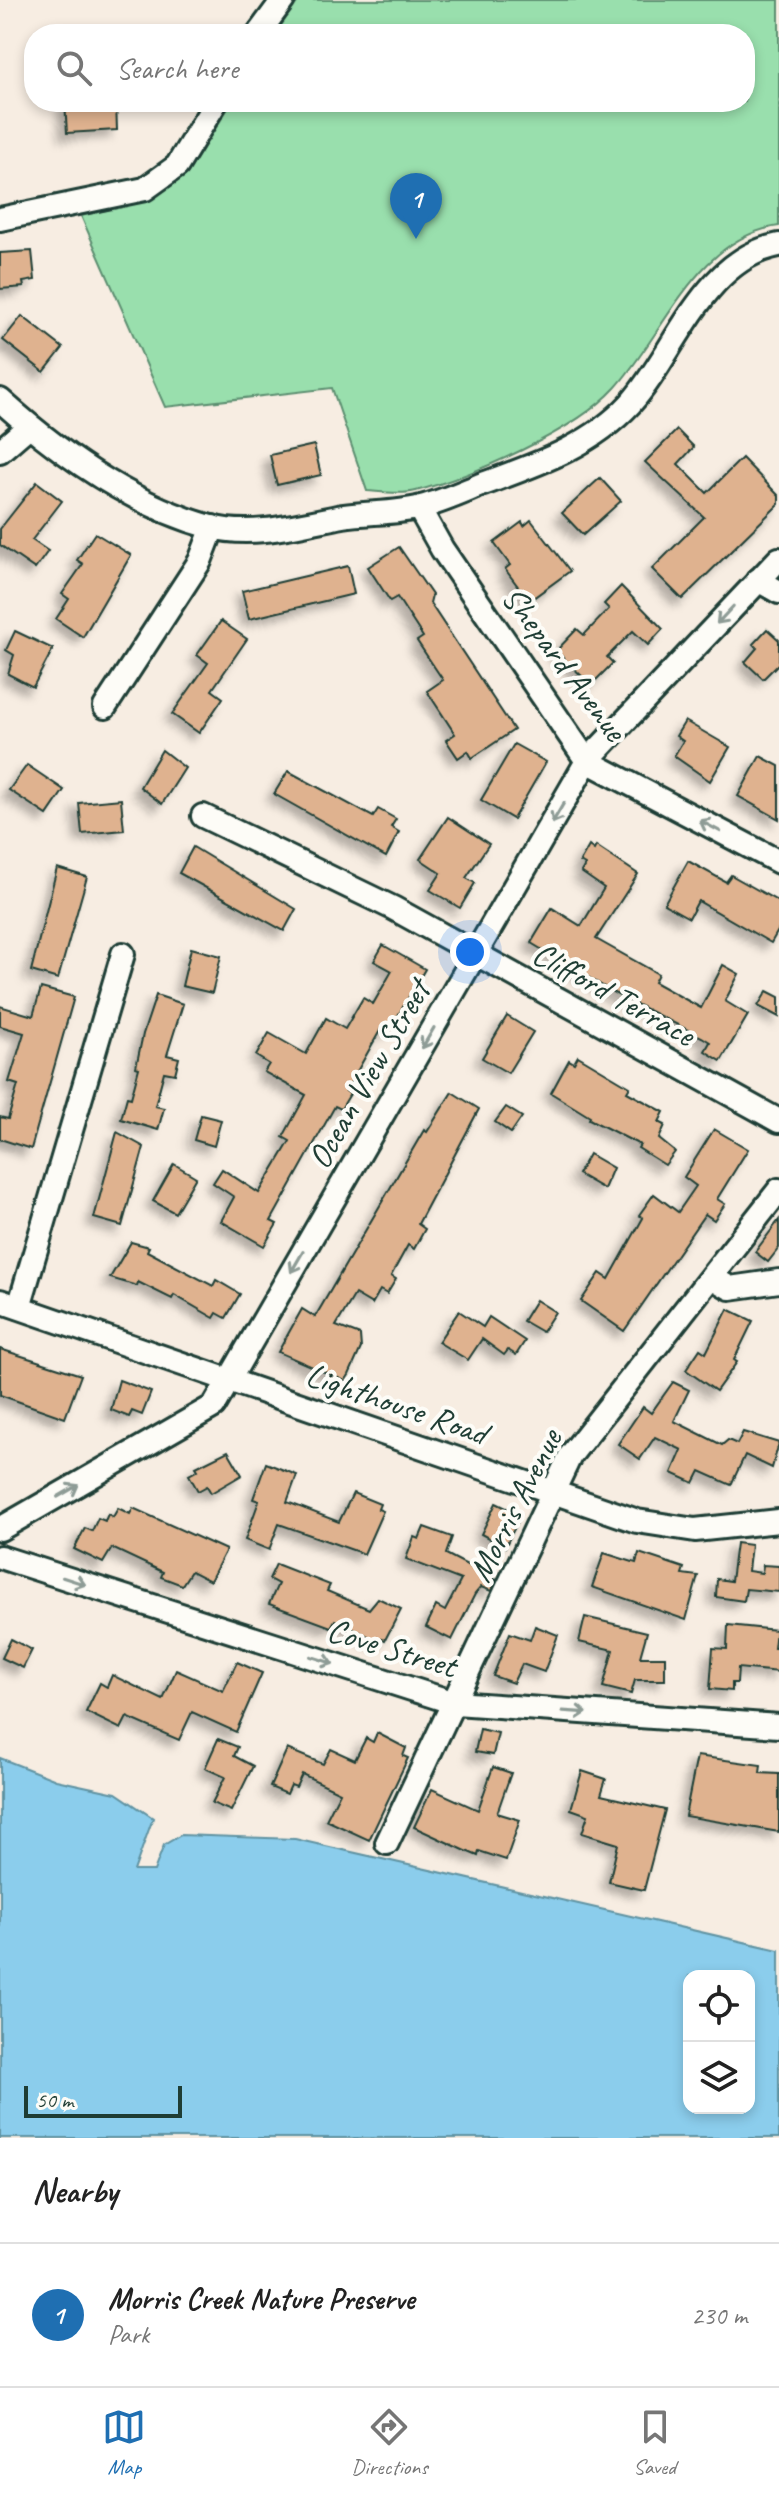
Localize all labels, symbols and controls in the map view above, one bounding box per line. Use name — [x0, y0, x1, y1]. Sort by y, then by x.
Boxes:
search box — [24, 24, 755, 112]
icon: search — [52, 46, 96, 90]
text: Search here — [116, 49, 238, 87]
pin: 1 — [390, 173, 442, 239]
street label: Shepard Avenue — [492, 577, 638, 751]
one-way arrow — [717, 605, 735, 625]
one-way arrow — [550, 801, 566, 824]
one-way arrow — [699, 818, 722, 834]
street label: Clifford Terrace — [525, 931, 704, 1057]
your location — [450, 932, 490, 972]
street label: Ocean View Street — [297, 968, 442, 1176]
one-way arrow — [420, 1026, 436, 1049]
one-way arrow — [288, 1250, 304, 1273]
street label: Lighthouse Road — [301, 1352, 497, 1456]
street label: Morris Avenue — [458, 1420, 572, 1589]
one-way arrow — [55, 1483, 79, 1498]
one-way arrow — [62, 1574, 87, 1589]
street label: Cove Street — [322, 1608, 465, 1688]
one-way arrow — [308, 1653, 334, 1668]
one-way arrow — [561, 1705, 588, 1720]
map controls — [683, 1970, 755, 2114]
button: locate — [683, 1970, 755, 2042]
button: layers — [683, 2042, 755, 2114]
scale bar — [24, 2082, 182, 2118]
text: 50 m — [36, 2086, 73, 2114]
text: Nearby — [32, 2169, 118, 2212]
text: Morris Creek Nature Preserve — [108, 2280, 414, 2318]
text: 1 — [52, 2299, 64, 2332]
text: 230 m — [691, 2299, 747, 2332]
text: Park — [108, 2318, 149, 2351]
tab: Map — [102, 2405, 146, 2481]
tab: Directions — [351, 2405, 428, 2481]
tab: Saved — [633, 2405, 677, 2481]

